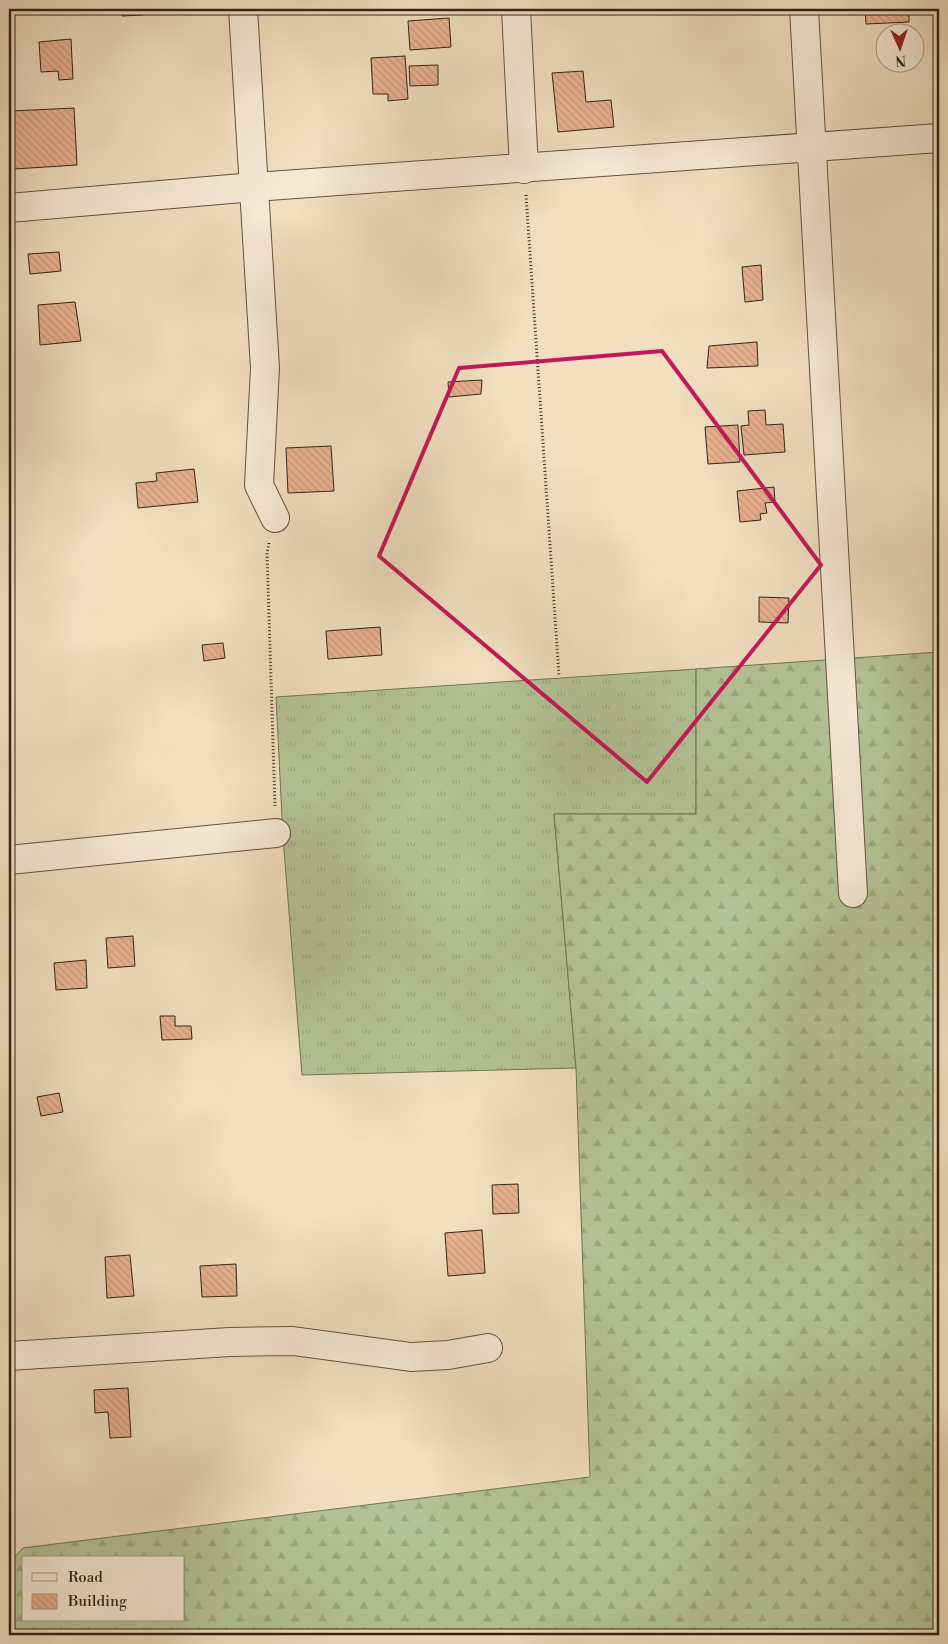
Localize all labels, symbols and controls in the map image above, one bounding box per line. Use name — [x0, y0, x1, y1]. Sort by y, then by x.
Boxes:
north arrow — [876, 22, 926, 72]
text: N — [895, 51, 907, 69]
legend — [22, 1556, 185, 1622]
text: Road — [68, 1568, 103, 1587]
text: Building — [67, 1592, 127, 1611]

